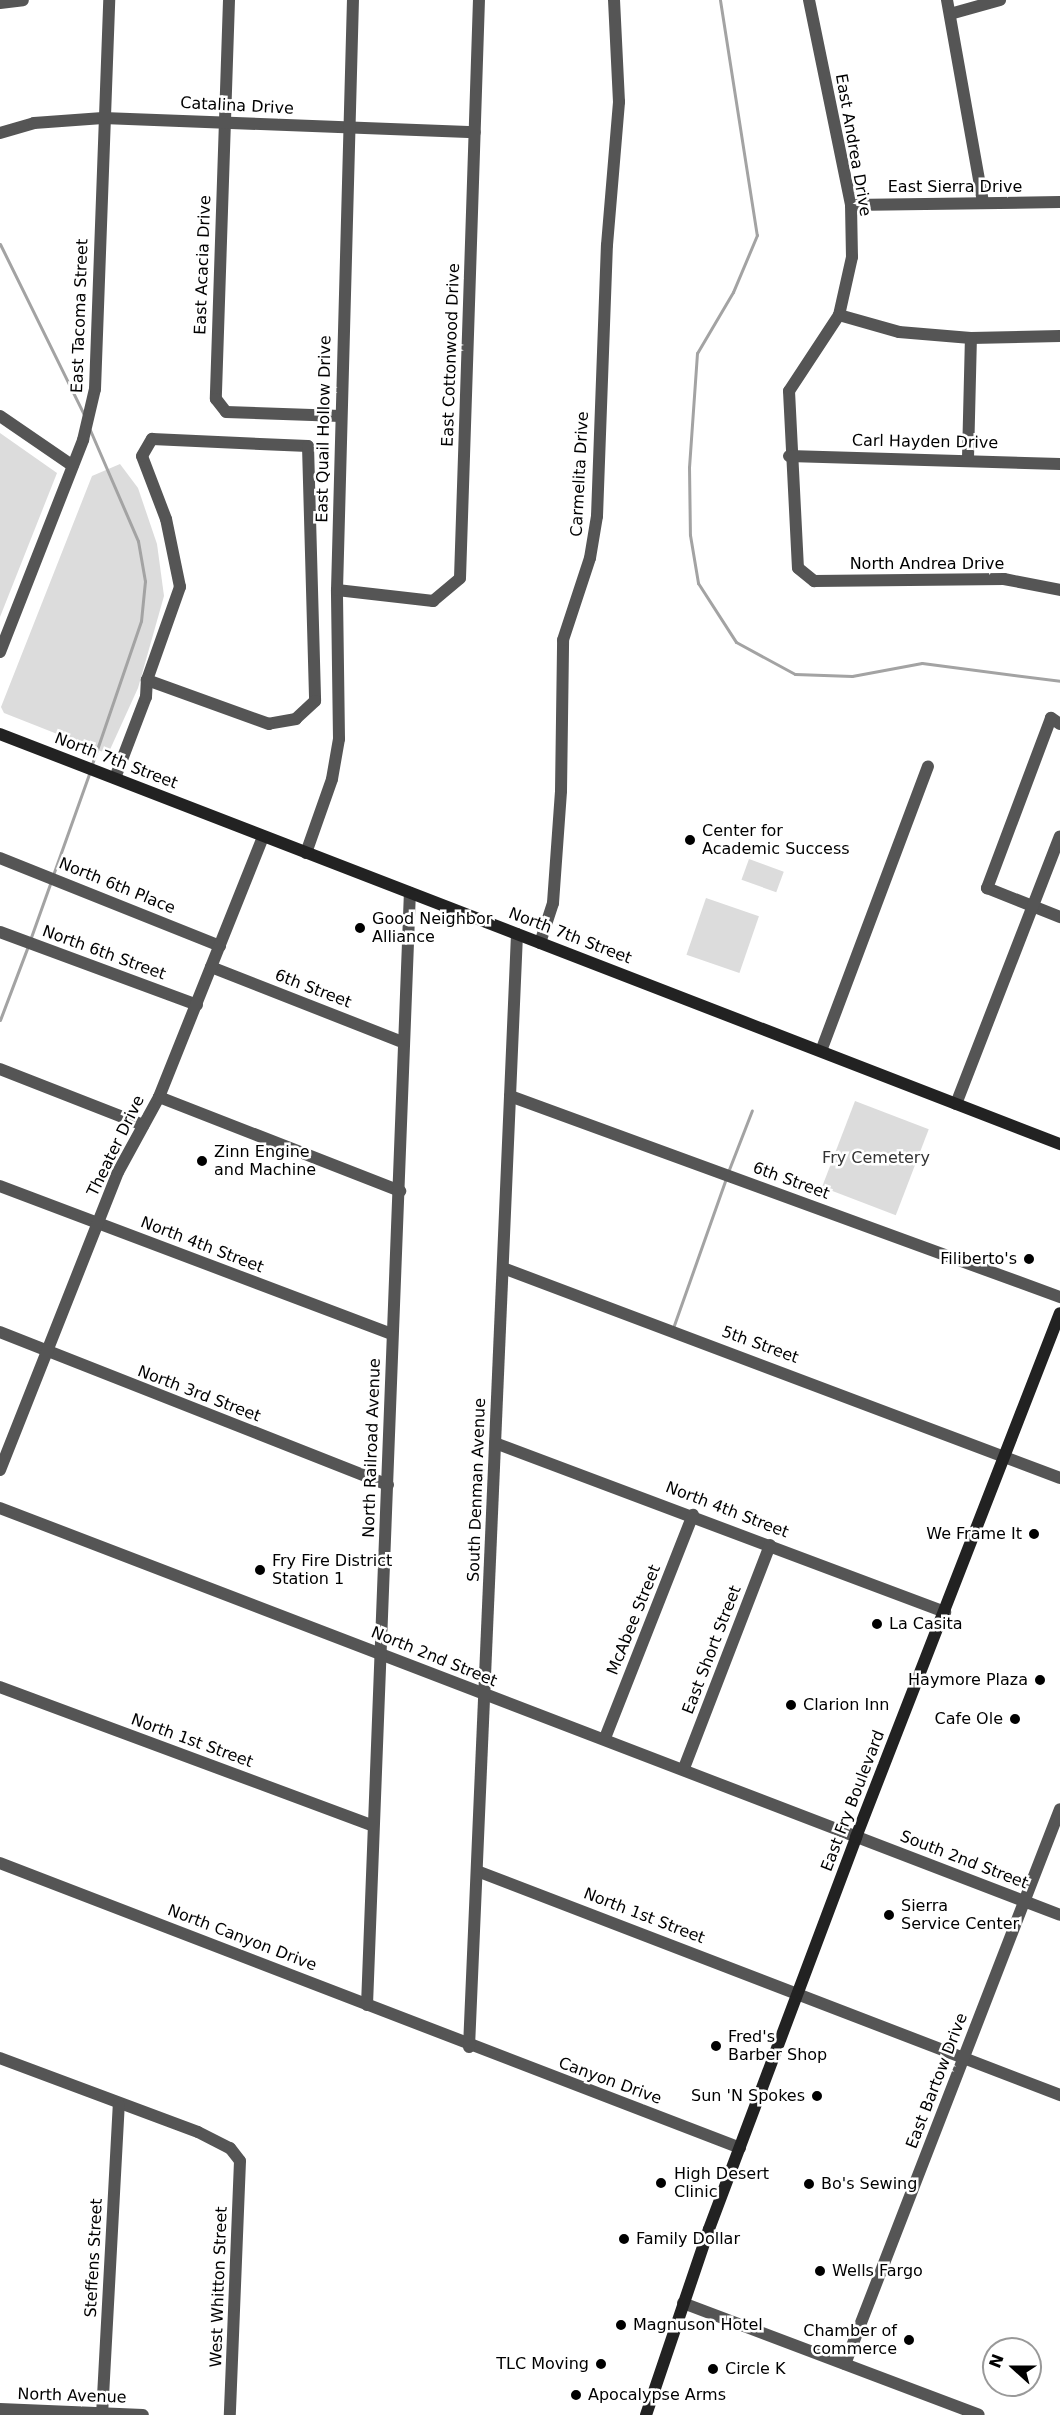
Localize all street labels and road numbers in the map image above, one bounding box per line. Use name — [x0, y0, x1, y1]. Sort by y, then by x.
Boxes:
street label: East Andrea Drive — [831, 72, 875, 218]
street label: Catalina Drive — [180, 93, 294, 119]
street label: East Sierra Drive — [888, 177, 1022, 197]
street label: East Acacia Drive — [191, 195, 215, 335]
street label: East Tacoma Street — [68, 239, 92, 393]
street label: East Cottonwood Drive — [438, 263, 464, 447]
street label: East Quail Hollow Drive — [313, 335, 335, 523]
street label: Carmelita Drive — [567, 411, 593, 537]
street label: Carl Hayden Drive — [852, 431, 998, 453]
street label: North Andrea Drive — [850, 554, 1004, 574]
street label: North 7th Street — [52, 729, 180, 793]
street label: North 6th Place — [56, 854, 178, 918]
street label: North 7th Street — [506, 904, 634, 968]
street label: North 6th Street — [40, 922, 168, 984]
street label: 6th Street — [272, 966, 354, 1012]
street label: Theater Drive — [83, 1092, 149, 1200]
street label: 6th Street — [750, 1158, 832, 1204]
street label: North 4th Street — [138, 1213, 266, 1277]
street label: 5th Street — [719, 1322, 801, 1368]
street label: North Railroad Avenue — [359, 1358, 385, 1538]
street label: North 3rd Street — [135, 1362, 263, 1426]
street label: South Denman Avenue — [464, 1398, 490, 1582]
street label: North 4th Street — [663, 1478, 791, 1542]
street label: McAbee Street — [603, 1562, 665, 1678]
street label: East Short Street — [679, 1583, 745, 1717]
street label: North 2nd Street — [368, 1623, 500, 1691]
street label: North 1st Street — [128, 1710, 256, 1772]
street label: East Fry Boulevard — [817, 1728, 889, 1874]
street label: South 2nd Street — [897, 1827, 1031, 1893]
street label: North 1st Street — [581, 1884, 707, 1948]
street label: North Canyon Drive — [165, 1901, 319, 1975]
street label: East Bartow Drive — [902, 2010, 972, 2152]
street label: Canyon Drive — [556, 2053, 664, 2109]
street label: Steffens Street — [81, 2198, 107, 2318]
street label: West Whitton Street — [207, 2206, 231, 2368]
street label: North Avenue — [17, 2384, 127, 2408]

